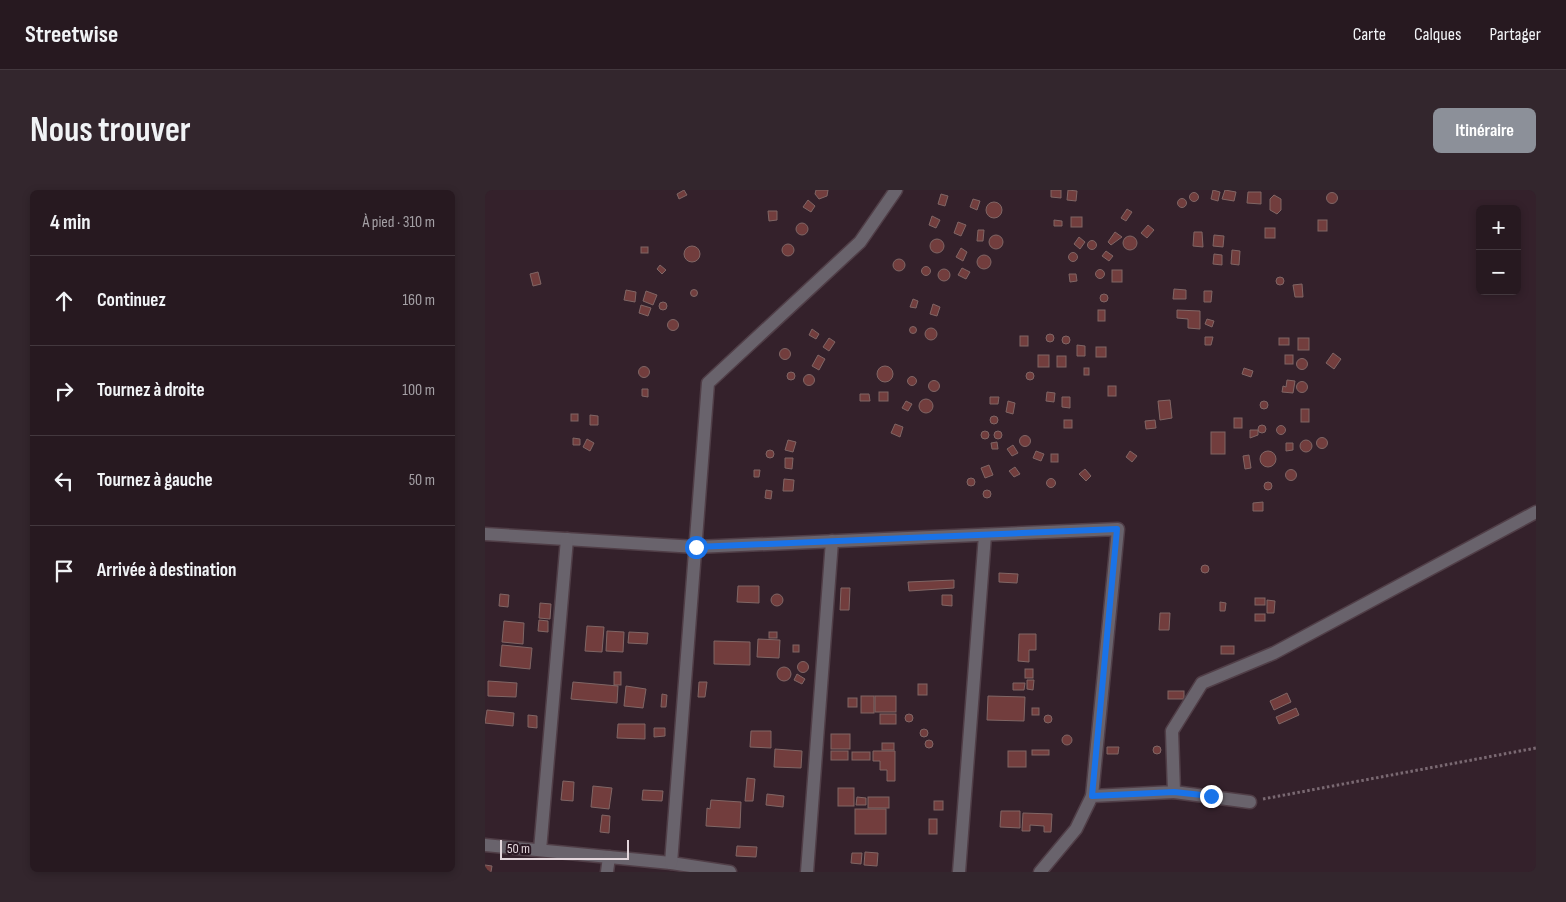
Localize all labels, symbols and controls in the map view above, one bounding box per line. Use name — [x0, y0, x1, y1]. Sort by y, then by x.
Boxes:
text: Streetwise — [25, 20, 118, 49]
text: Carte — [1353, 24, 1386, 45]
text: Calques — [1414, 24, 1461, 45]
text: Partager — [1489, 24, 1541, 45]
button: Itinéraire — [1433, 108, 1536, 153]
text: Nous trouver — [30, 109, 191, 152]
map controls — [1476, 205, 1521, 295]
button: + — [1476, 205, 1521, 250]
text: 4 min — [50, 210, 91, 235]
text: À pied · 310 m — [362, 213, 435, 232]
button: − — [1476, 250, 1521, 295]
icon: ahead — [50, 287, 78, 315]
text: Continuez — [97, 289, 166, 312]
text: 160 m — [402, 291, 435, 310]
icon: right — [50, 377, 78, 405]
text: Tournez à droite — [97, 379, 205, 402]
text: 100 m — [402, 381, 435, 400]
icon: left — [50, 467, 78, 495]
text: Tournez à gauche — [97, 469, 213, 492]
text: 50 m — [409, 471, 435, 490]
route start — [685, 536, 708, 559]
icon: arrive — [50, 557, 78, 585]
text: Arrivée à destination — [97, 559, 237, 582]
route end — [1200, 785, 1223, 808]
scale bar — [500, 837, 629, 860]
text: 50 m — [507, 840, 530, 857]

